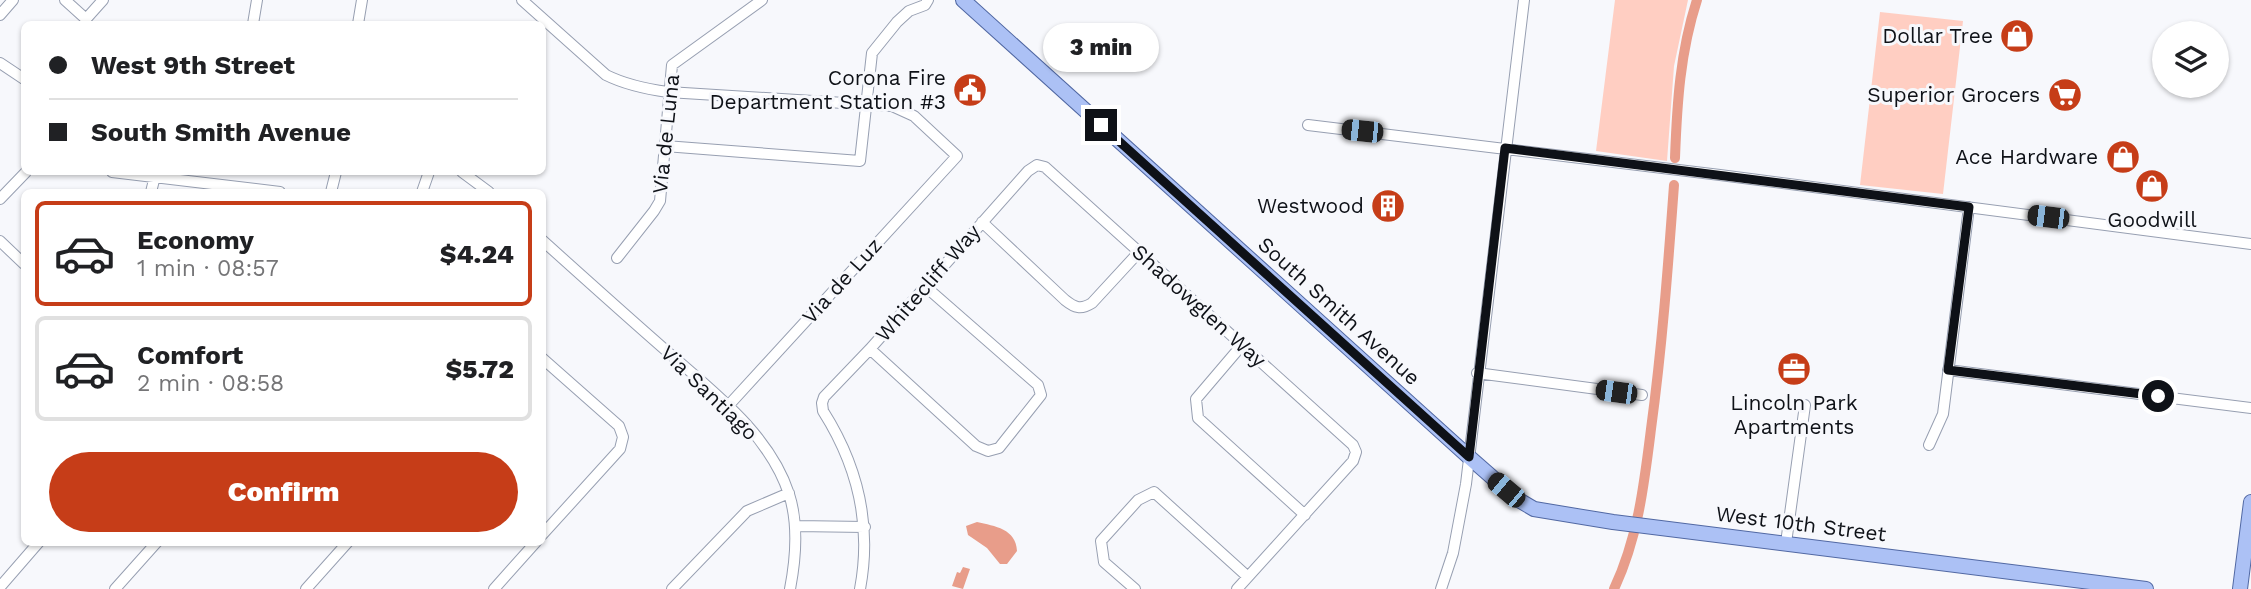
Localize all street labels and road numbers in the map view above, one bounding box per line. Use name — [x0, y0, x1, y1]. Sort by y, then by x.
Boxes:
street label: Via de Luna — [647, 73, 684, 195]
street label: Whitecliff Way — [870, 219, 985, 346]
street label: South Smith Avenue — [1253, 231, 1425, 390]
street label: Via de Luz — [797, 233, 887, 329]
street label: Shadowglen Way — [1127, 239, 1272, 372]
street label: Via Santiago — [655, 340, 763, 445]
street label: West 10th Street — [1714, 501, 1888, 546]

